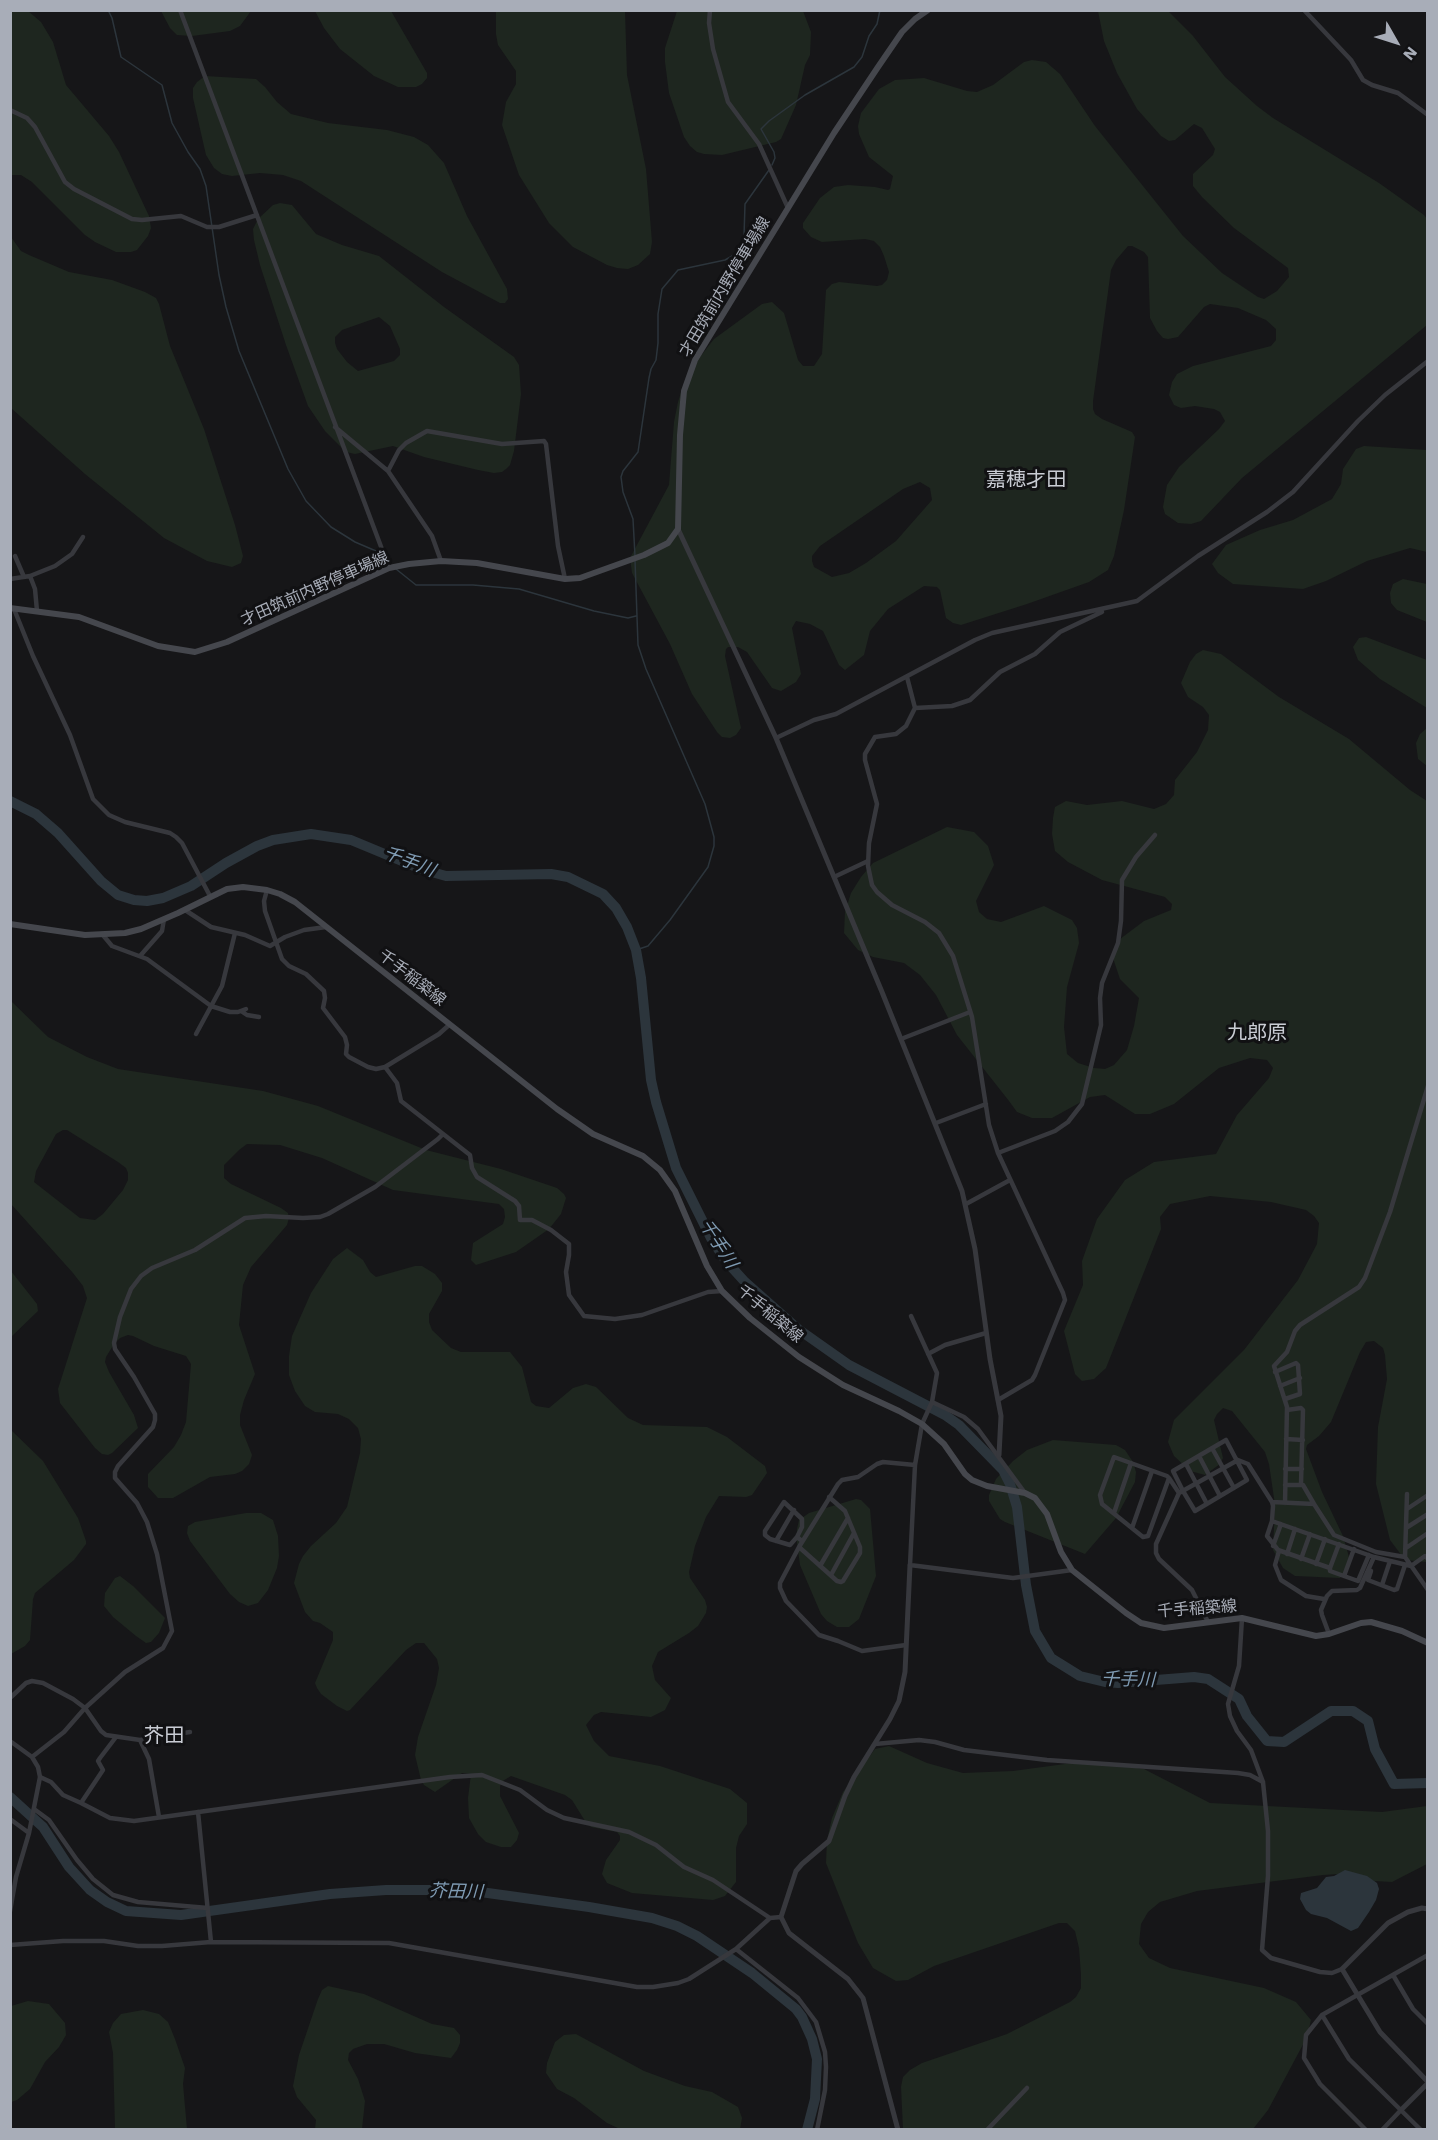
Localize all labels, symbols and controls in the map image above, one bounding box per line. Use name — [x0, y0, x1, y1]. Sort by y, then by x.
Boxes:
north arrow — [1366, 12, 1426, 72]
text: N — [1399, 43, 1421, 64]
street label: 才田筑前内野停車場線 — [676, 213, 774, 361]
district label: 嘉穂才田 — [986, 468, 1066, 492]
street label: 才田筑前内野停車場線 — [238, 548, 392, 630]
water label: 千手川 — [380, 842, 438, 882]
street label: 千手稲築線 — [375, 946, 449, 1010]
district label: 九郎原 — [1227, 1021, 1287, 1045]
water label: 千手川 — [694, 1215, 742, 1273]
street label: 千手稲築線 — [733, 1281, 807, 1347]
street label: 千手稲築線 — [1156, 1597, 1238, 1621]
water label: 千手川 — [1101, 1669, 1155, 1691]
district label: 芥田 — [144, 1724, 184, 1748]
water label: 芥田川 — [429, 1880, 483, 1904]

